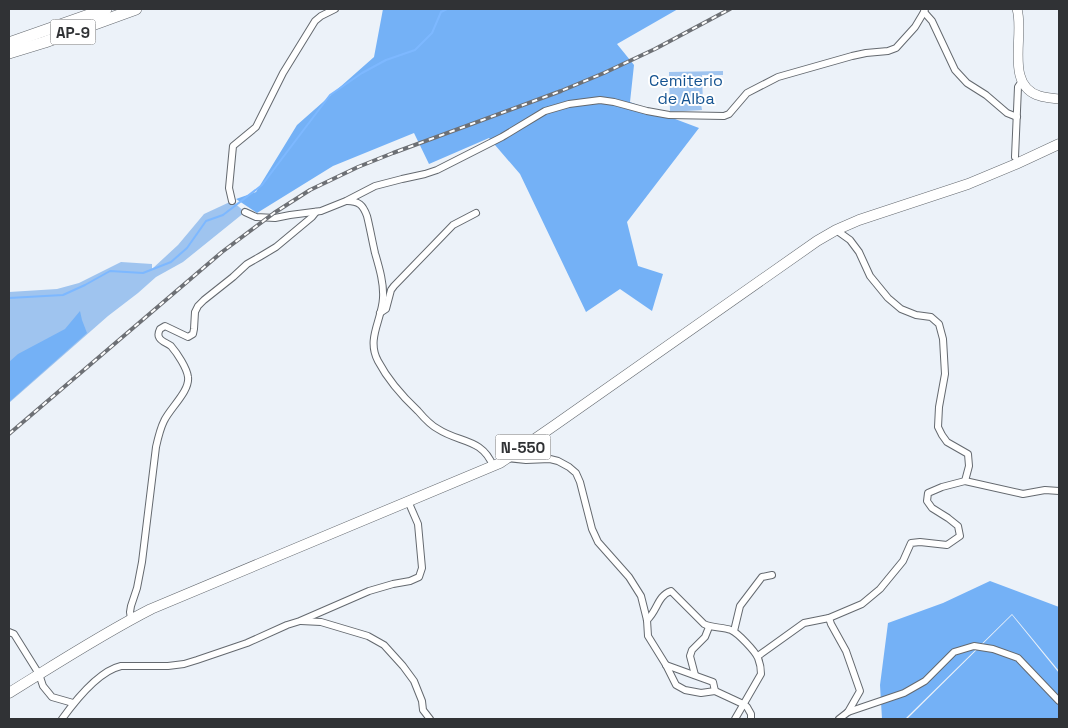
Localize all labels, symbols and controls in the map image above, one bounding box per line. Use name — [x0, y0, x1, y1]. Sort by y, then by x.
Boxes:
road number: AP-9 — [50, 20, 96, 44]
park label: Cemiterio de Alba — [649, 70, 723, 109]
road number: N-550 — [496, 434, 550, 460]

